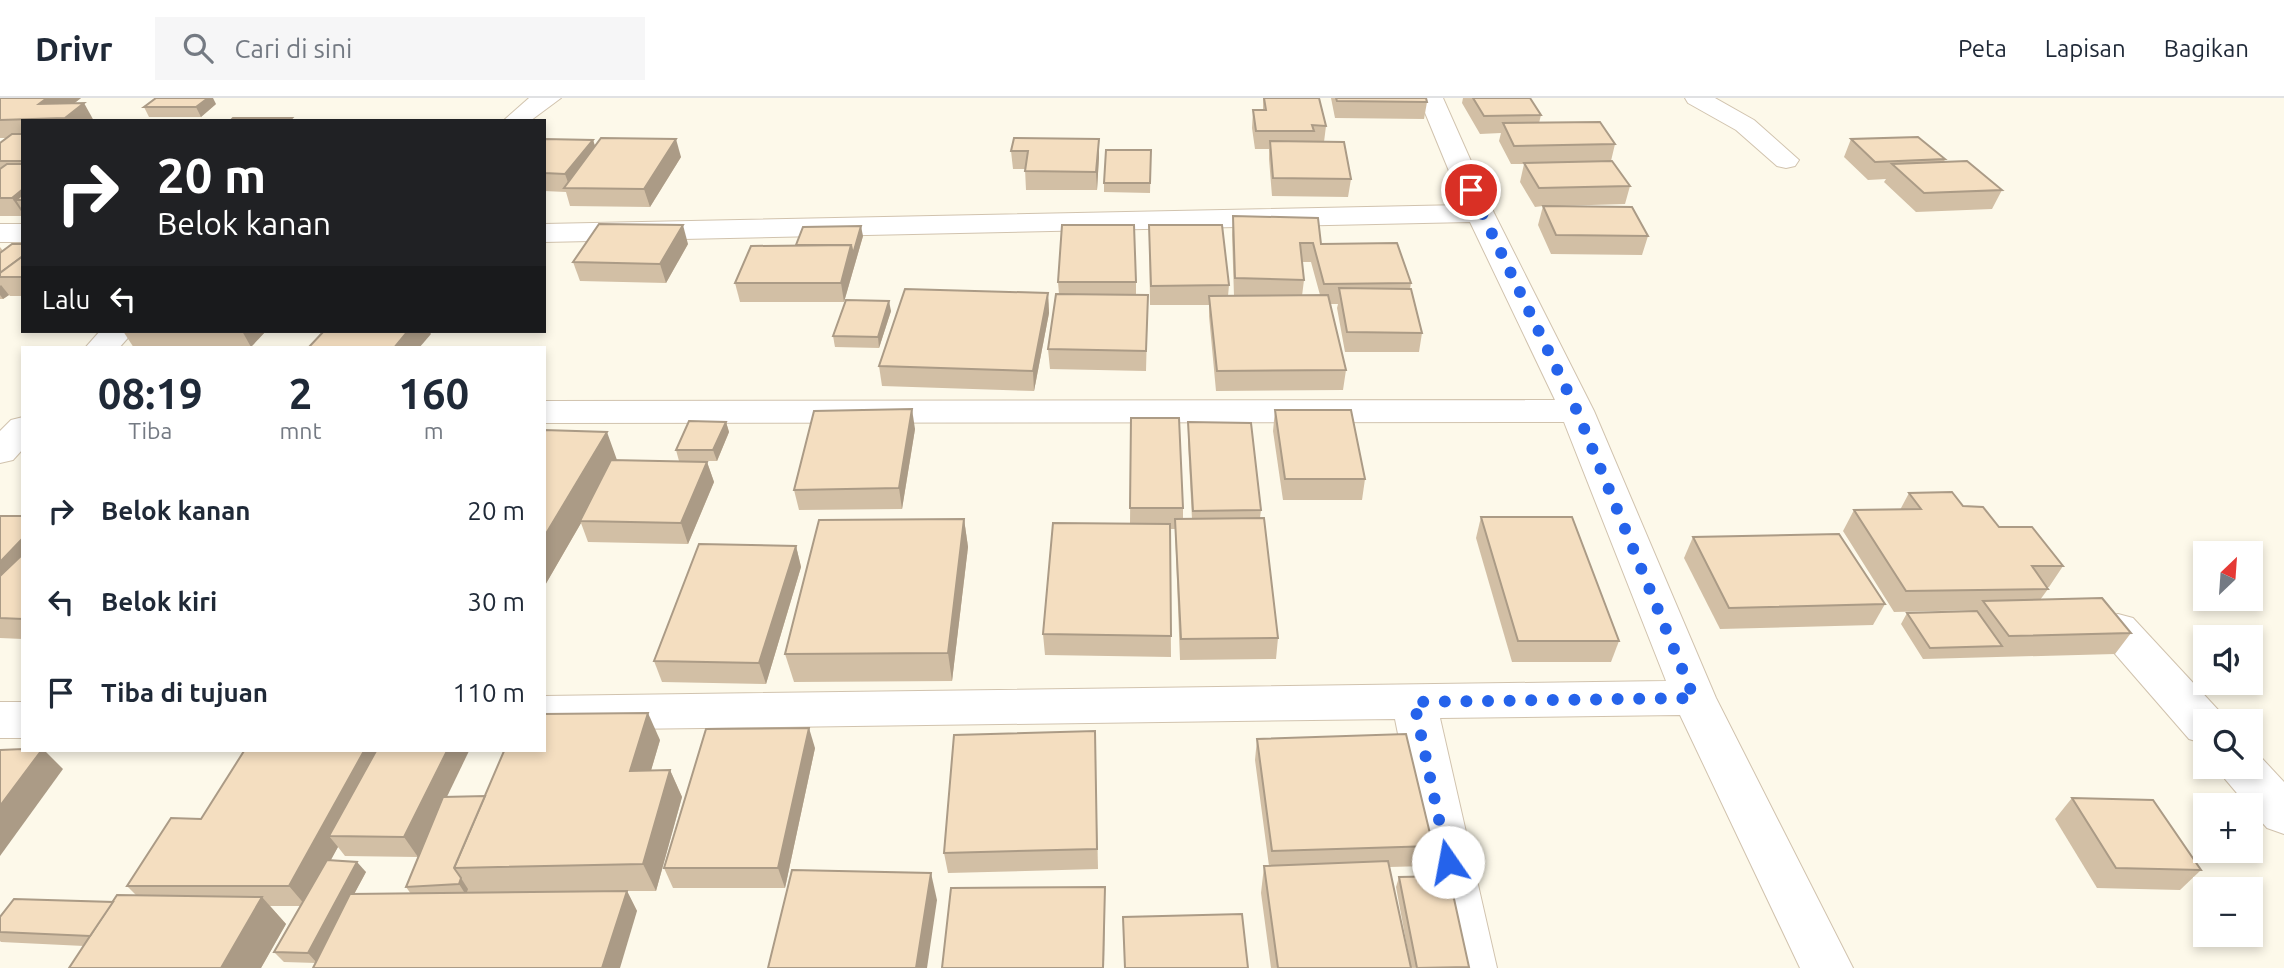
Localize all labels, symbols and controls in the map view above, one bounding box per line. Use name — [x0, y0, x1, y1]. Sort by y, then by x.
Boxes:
search box — [155, 17, 645, 80]
icon: search — [179, 29, 217, 67]
text: Drivr — [35, 30, 113, 67]
text: Cari di sini — [235, 34, 352, 63]
text: Peta — [1958, 35, 2007, 62]
text: Lapisan — [2045, 35, 2126, 62]
text: Bagikan — [2164, 35, 2249, 62]
icon: right — [42, 147, 133, 238]
text: 20 m — [157, 147, 266, 202]
pin — [1441, 160, 1501, 220]
icon: arrive — [1452, 171, 1490, 209]
text: Belok kanan — [157, 205, 331, 241]
icon: left — [104, 280, 142, 318]
text: Lalu — [42, 285, 90, 314]
text: 08:19 — [98, 370, 203, 417]
text: 2 — [289, 370, 312, 417]
text: 160 — [398, 370, 469, 417]
text: Tiba — [128, 418, 172, 443]
text: mnt — [279, 418, 322, 443]
text: m — [424, 418, 444, 443]
icon: right — [42, 492, 80, 530]
text: Belok kanan — [101, 496, 251, 525]
text: 20 m — [467, 496, 525, 525]
north arrow — [2193, 541, 2263, 611]
map controls — [2193, 541, 2263, 947]
icon: left — [42, 583, 80, 621]
text: Belok kiri — [101, 587, 217, 616]
text: 30 m — [467, 587, 525, 616]
button: sound — [2193, 625, 2263, 695]
icon: arrive — [42, 674, 80, 712]
text: Tiba di tujuan — [101, 678, 268, 707]
text: 110 m — [453, 678, 525, 707]
button: search — [2193, 709, 2263, 779]
button: + — [2193, 793, 2263, 863]
position arrow — [1411, 825, 1485, 899]
button: − — [2193, 877, 2263, 947]

